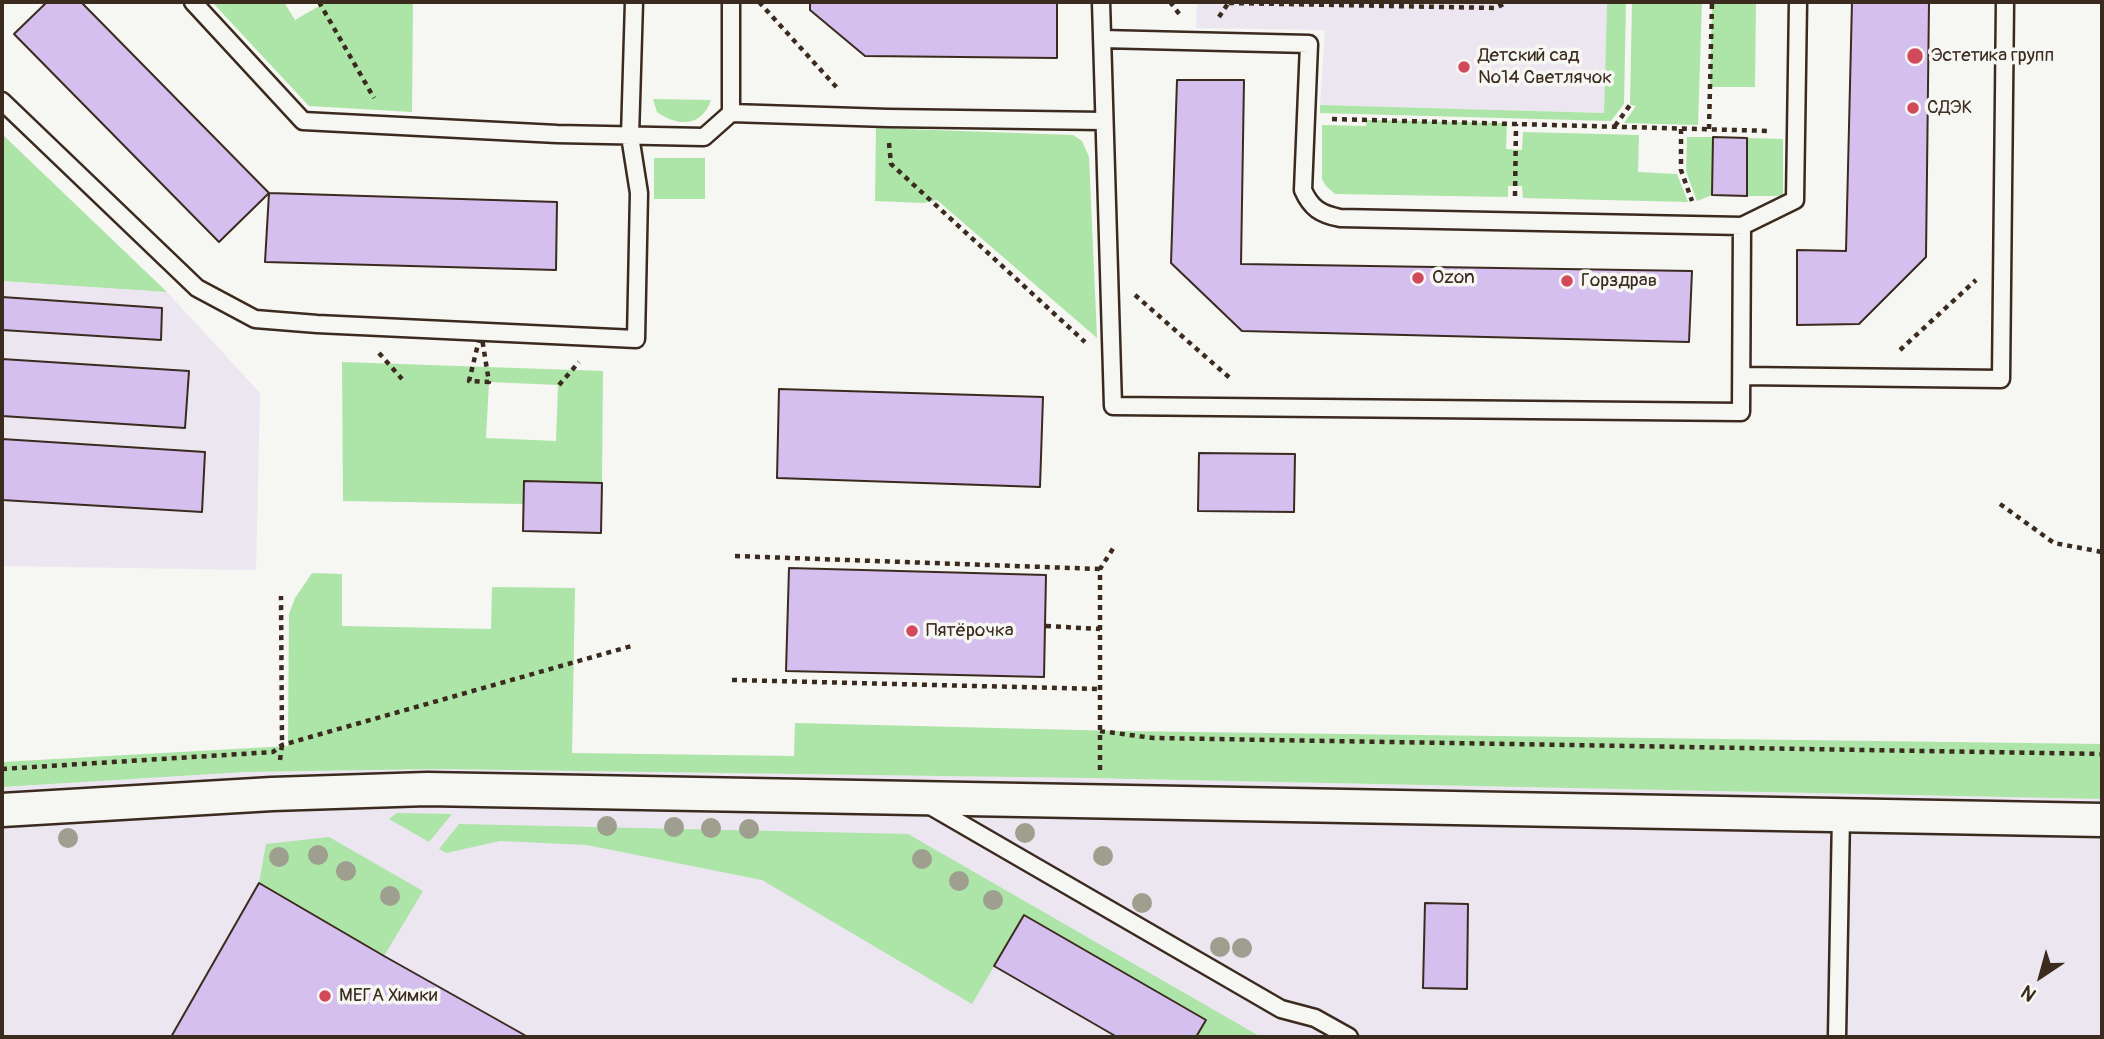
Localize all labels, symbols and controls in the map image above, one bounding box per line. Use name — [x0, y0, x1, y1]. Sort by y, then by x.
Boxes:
place label: Детский сад №14 Светлячок — [1478, 45, 1612, 89]
place label: Эстетика групп — [1931, 45, 2054, 67]
marker: Эстетика групп — [1905, 46, 1925, 66]
marker: Детский сад №14 Светлячок — [1456, 59, 1472, 75]
place label: СДЭК — [1927, 97, 1972, 119]
marker: СДЭК — [1905, 100, 1921, 116]
place label: Ozon — [1432, 267, 1475, 289]
marker: Ozon — [1410, 270, 1426, 286]
place label: Горздрав — [1581, 270, 1657, 292]
marker: Горздрав — [1559, 273, 1575, 289]
place label: Пятёрочка — [926, 620, 1014, 642]
marker: Пятёрочка — [904, 623, 920, 639]
north arrow — [2006, 941, 2076, 1011]
text: N — [2016, 980, 2041, 1006]
place label: МЕГА Химки — [339, 985, 438, 1007]
marker: МЕГА Химки — [317, 988, 333, 1004]

